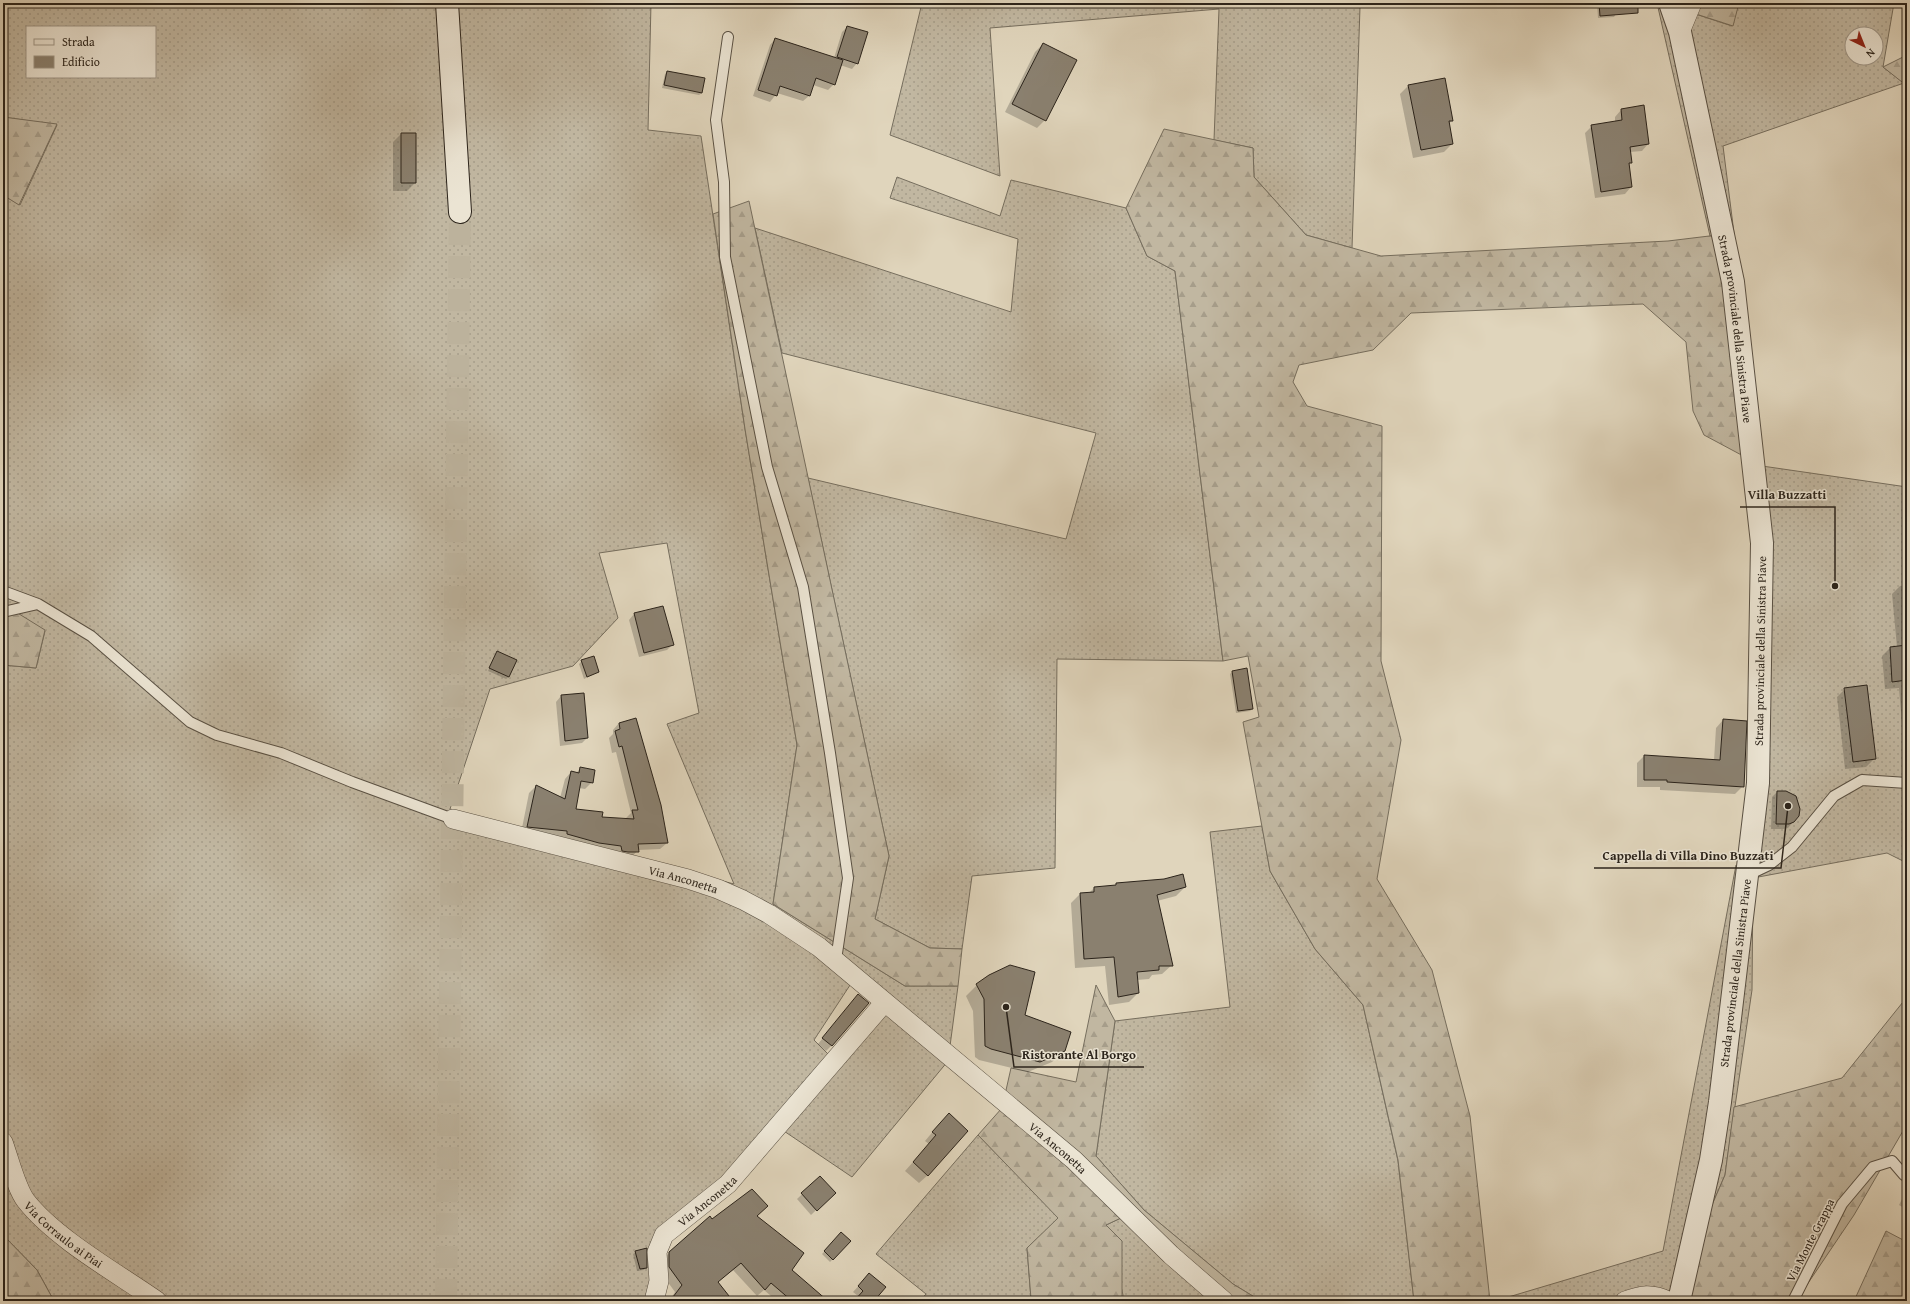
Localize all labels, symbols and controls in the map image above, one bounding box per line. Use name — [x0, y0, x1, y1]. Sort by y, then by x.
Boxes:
legend — [26, 26, 156, 78]
north arrow — [1844, 26, 1884, 66]
text: Strada — [62, 33, 95, 50]
text: N — [1862, 45, 1879, 62]
text: Edificio — [62, 53, 100, 70]
street label: Strada provinciale della Sinistra Piave — [1715, 233, 1757, 424]
callout: Villa Buzzatti — [1740, 482, 1835, 507]
text: Villa Buzzatti — [1748, 485, 1826, 504]
street label: Strada provinciale della Sinistra Piave — [1750, 556, 1770, 746]
callout: Cappella di Villa Dino Buzzati — [1594, 843, 1781, 868]
text: Cappella di Villa Dino Buzzati — [1603, 846, 1773, 865]
street label: Via Anconetta — [647, 861, 721, 897]
street label: Strada provinciale della Sinistra Piave — [1715, 877, 1755, 1068]
callout: Ristorante Al Borgo — [1014, 1042, 1144, 1067]
text: Ristorante Al Borgo — [1022, 1045, 1136, 1064]
street label: Via Anconetta — [1026, 1118, 1091, 1177]
street label: Via Anconetta — [674, 1171, 740, 1230]
street label: Via Monte Grappa — [1782, 1195, 1838, 1284]
street label: Via Corraulo ai Piai — [21, 1197, 107, 1272]

